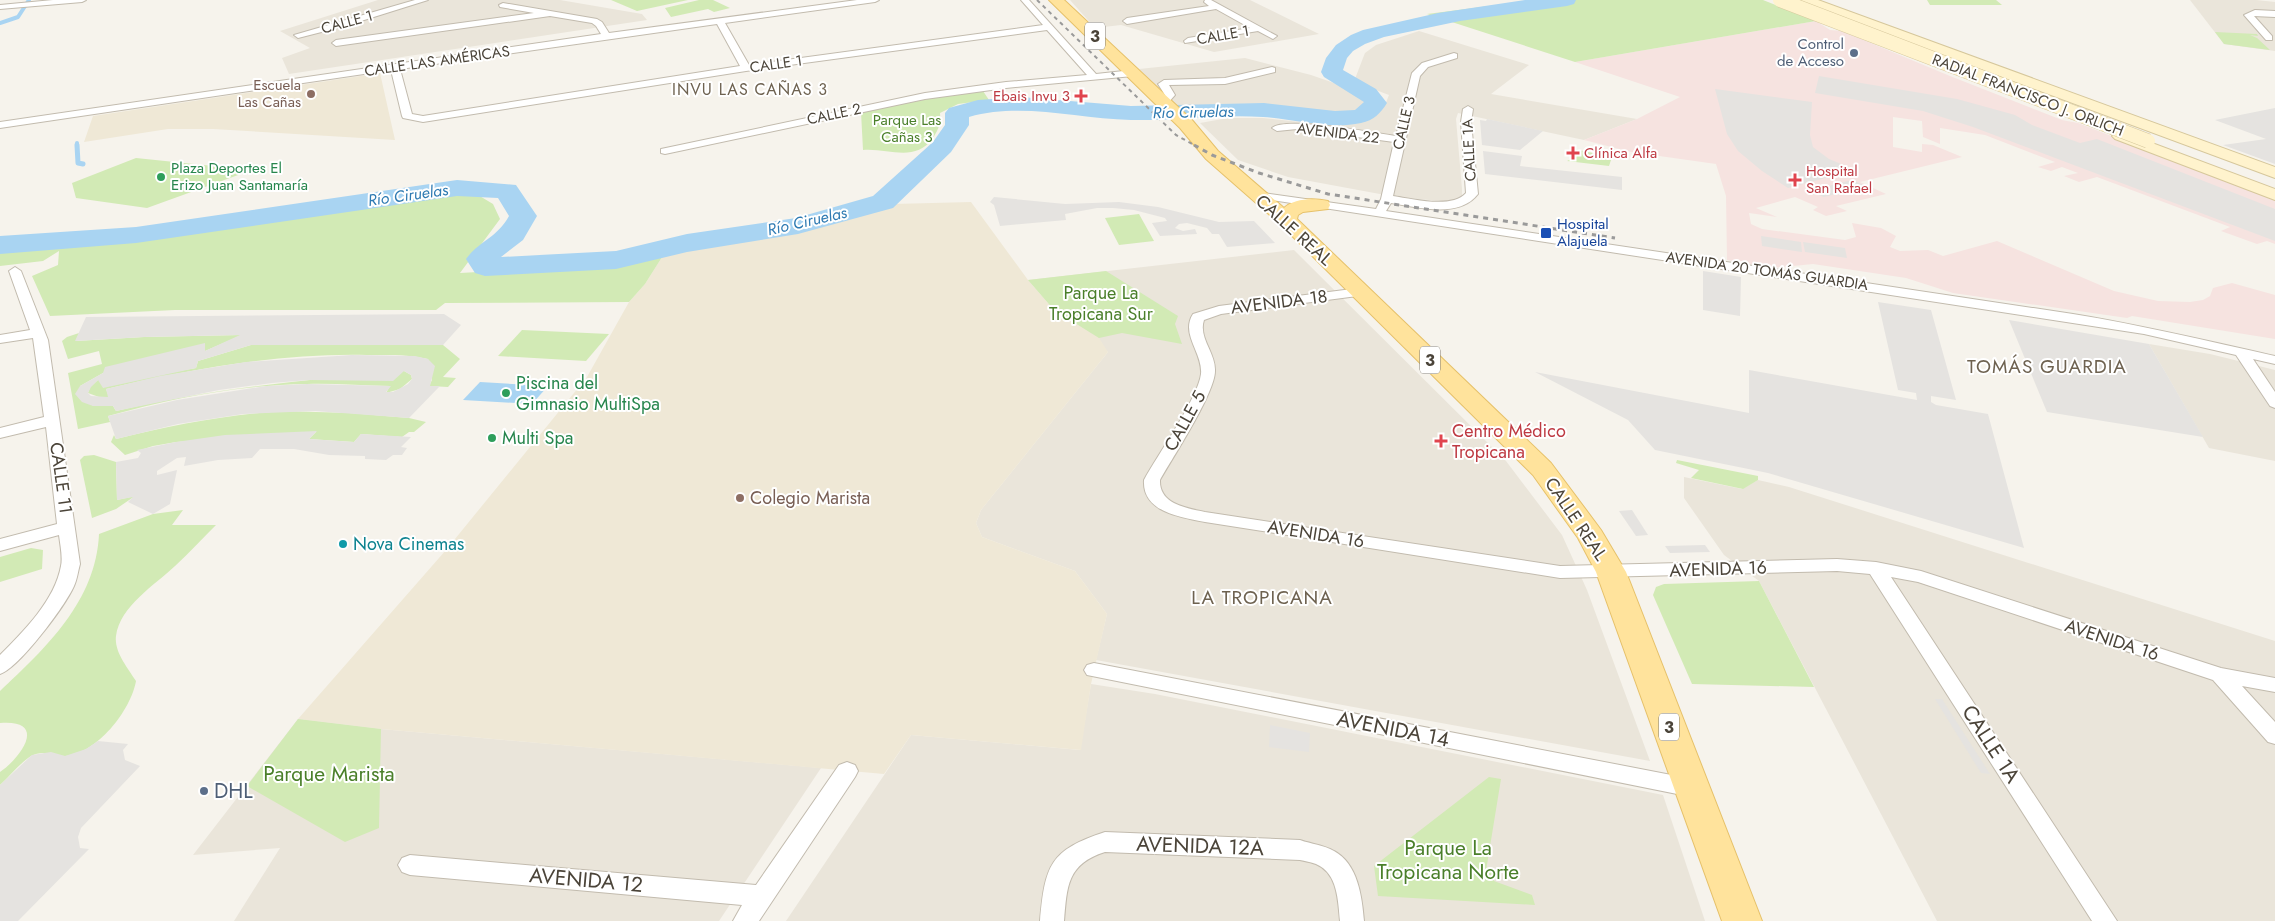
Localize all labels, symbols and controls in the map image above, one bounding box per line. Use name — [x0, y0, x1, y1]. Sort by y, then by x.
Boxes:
street label: CALLE 1 — [319, 5, 375, 39]
street label: CALLE 1 — [1195, 20, 1251, 50]
road number: 3 — [1085, 22, 1105, 50]
place label: Control de Acceso — [1777, 33, 1844, 72]
street label: CALLE LAS AMÉRICAS — [363, 40, 511, 82]
marker: Control de Acceso — [1848, 47, 1860, 59]
street label: RADIAL FRANCISCO J. ORLICH — [1929, 48, 2127, 142]
street label: CALLE 1 — [748, 49, 804, 79]
place label: Escuela Las Cañas — [238, 74, 301, 113]
district label: INVU LAS CAÑAS 3 — [672, 78, 828, 101]
place label: Ebais Invu 3 — [993, 85, 1070, 107]
marker: Escuela Las Cañas — [305, 88, 317, 100]
marker: Ebais Invu 3 — [1074, 89, 1088, 103]
street label: CALLE 3 — [1387, 94, 1421, 152]
street label: CALLE 2 — [805, 98, 863, 130]
water label: Río Ciruelas — [1152, 100, 1234, 124]
park label: Parque Las Cañas 3 — [873, 109, 941, 148]
street label: AVENIDA 22 — [1295, 117, 1381, 149]
street label: CALLE 1A — [1456, 118, 1482, 182]
place label: Clínica Alfa — [1584, 142, 1657, 164]
marker: Clínica Alfa — [1566, 146, 1580, 160]
place label: Plaza Deportes El Erizo Juan Santamaría — [171, 157, 308, 196]
place label: Hospital San Rafael — [1806, 160, 1872, 199]
marker: Plaza Deportes El Erizo Juan Santamaría — [155, 171, 167, 183]
marker: Hospital San Rafael — [1788, 173, 1802, 187]
water label: Río Ciruelas — [366, 178, 450, 212]
street label: CALLE REAL — [1250, 188, 1338, 272]
water label: Río Ciruelas — [765, 201, 850, 241]
place label: Hospital Alajuela — [1557, 213, 1609, 252]
marker: Hospital Alajuela — [1539, 226, 1553, 240]
street label: AVENIDA 20 TOMÁS GUARDIA — [1664, 246, 1870, 296]
park label: Parque La Tropicana Sur — [1049, 280, 1154, 327]
street label: AVENIDA 18 — [1229, 283, 1329, 321]
road number: 3 — [1420, 346, 1440, 374]
district label: TOMÁS GUARDIA — [1967, 353, 2127, 380]
place label: Piscina del Gimnasio MultiSpa — [516, 370, 660, 417]
street label: CALLE 5 — [1158, 386, 1212, 456]
marker: Piscina del Gimnasio MultiSpa — [500, 387, 512, 399]
place label: Centro Médico Tropicana — [1452, 418, 1566, 465]
place label: Multi Spa — [502, 425, 573, 451]
marker: Multi Spa — [486, 432, 498, 444]
marker: Centro Médico Tropicana — [1434, 434, 1448, 448]
street label: CALLE 11 — [43, 441, 79, 515]
street label: CALLE REAL — [1539, 472, 1613, 566]
place label: Colegio Marista — [750, 485, 870, 511]
marker: Colegio Marista — [734, 492, 746, 504]
street label: AVENIDA 16 — [1266, 514, 1366, 554]
place label: Nova Cinemas — [353, 531, 464, 557]
marker: Nova Cinemas — [337, 538, 349, 550]
street label: AVENIDA 16 — [1669, 554, 1767, 584]
district label: LA TROPICANA — [1191, 584, 1333, 611]
street label: AVENIDA 16 — [2062, 613, 2162, 667]
street label: CALLE 1A — [1954, 699, 2028, 789]
street label: AVENIDA 14 — [1334, 703, 1452, 755]
road number: 3 — [1659, 714, 1679, 740]
park label: Parque Marista — [263, 759, 395, 789]
place label: DHL — [214, 776, 253, 806]
marker: DHL — [198, 785, 210, 797]
street label: AVENIDA 12A — [1136, 829, 1264, 863]
park label: Parque La Tropicana Norte — [1377, 833, 1519, 887]
street label: AVENIDA 12 — [528, 860, 644, 900]

